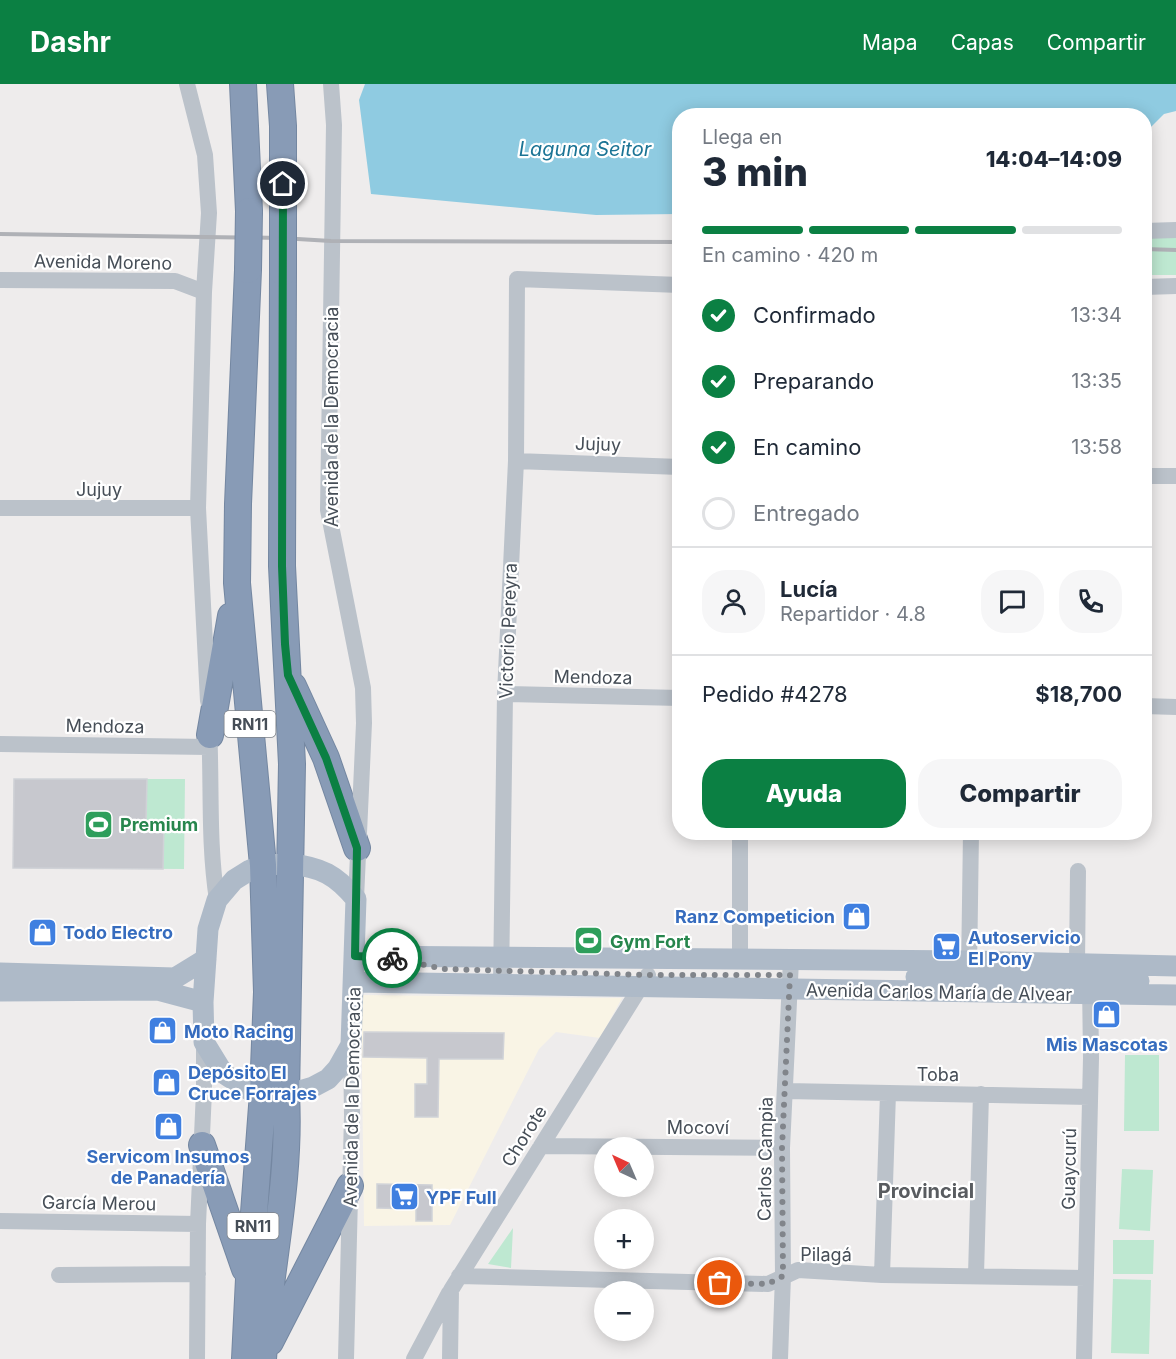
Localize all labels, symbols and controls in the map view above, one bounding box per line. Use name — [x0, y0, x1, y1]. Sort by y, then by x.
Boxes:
text: Dashr — [30, 25, 111, 59]
text: Mapa — [862, 30, 918, 55]
text: Capas — [951, 30, 1014, 55]
text: Compartir — [1047, 30, 1146, 55]
text: Llega en — [702, 125, 782, 149]
water label: Laguna Seitor — [519, 137, 652, 161]
text: 14:04–14:09 — [986, 146, 1122, 172]
text: 3 min — [702, 148, 808, 195]
pin — [257, 158, 308, 209]
icon: home — [266, 167, 299, 200]
text: En camino · 420 m — [702, 243, 878, 267]
street label: Avenida Moreno — [34, 250, 172, 274]
icon: check — [702, 299, 735, 332]
text: Confirmado — [753, 302, 876, 328]
text: 13:34 — [1070, 303, 1122, 327]
street label: Avenida de la Democracia — [321, 307, 342, 527]
icon: check — [702, 365, 735, 398]
text: Preparando — [753, 368, 874, 394]
text: 13:35 — [1071, 369, 1122, 393]
icon: check — [702, 431, 735, 464]
street label: Jujuy — [575, 433, 621, 455]
text: En camino — [753, 434, 861, 460]
text: 13:58 — [1071, 435, 1122, 459]
street label: Jujuy — [76, 479, 122, 500]
text: Entregado — [753, 500, 860, 526]
street label: Victorio Pereyra — [495, 562, 521, 700]
button: person — [702, 570, 765, 633]
button: chat — [981, 570, 1044, 633]
button: phone — [1059, 570, 1122, 633]
text: Lucía — [780, 576, 838, 602]
text: Repartidor · 4.8 — [780, 602, 926, 626]
street label: Mendoza — [553, 666, 633, 688]
text: Pedido #4278 — [702, 681, 848, 707]
text: $18,700 — [1035, 681, 1122, 707]
road number: RN11 — [224, 711, 276, 737]
street label: Mendoza — [65, 715, 145, 737]
button: Ayuda — [702, 759, 906, 828]
button: Compartir — [918, 759, 1122, 828]
sports icon: Premium — [83, 808, 115, 840]
place label: Premium — [120, 814, 198, 835]
shop icon: Ranz Competicion — [840, 900, 872, 932]
place label: Ranz Competicion — [675, 906, 835, 927]
shop icon: Todo Electro — [26, 916, 58, 948]
place label: Todo Electro — [63, 922, 173, 943]
sports icon: Gym Fort — [573, 925, 605, 957]
place label: Autoservicio El Pony — [968, 927, 1081, 969]
courier — [362, 928, 422, 988]
place label: Gym Fort — [610, 931, 691, 952]
supermarket icon: Autoservicio El Pony — [931, 931, 963, 963]
icon: bike — [376, 942, 409, 975]
street label: Avenida Carlos María de Alvear — [806, 979, 1073, 1005]
street label: Avenida de la Democracia — [340, 986, 364, 1208]
shop icon: Mis Mascotas — [1091, 999, 1123, 1031]
shop icon: Moto Racing — [147, 1015, 179, 1047]
place label: Moto Racing — [184, 1021, 294, 1042]
place label: Mis Mascotas — [1046, 1034, 1168, 1055]
place label: Depósito El Cruce Forrajes — [188, 1062, 317, 1104]
street label: Toba — [917, 1064, 959, 1085]
shop icon: Depósito El Cruce Forrajes — [151, 1066, 183, 1098]
street label: Carlos Campia — [753, 1097, 777, 1221]
street label: Chorote — [497, 1102, 551, 1170]
shop icon: Servicom Insumos de Panadería — [152, 1111, 184, 1143]
street label: Mocoví — [667, 1117, 730, 1138]
street label: Guaycurú — [1058, 1128, 1080, 1210]
north arrow — [594, 1137, 654, 1197]
map controls — [594, 1137, 654, 1341]
place label: Servicom Insumos de Panadería — [86, 1146, 250, 1188]
district label: Provincial — [878, 1179, 974, 1203]
supermarket icon: YPF Full — [389, 1181, 421, 1213]
place label: YPF Full — [426, 1187, 497, 1208]
street label: García Merou — [42, 1192, 156, 1214]
button: + — [594, 1209, 654, 1269]
road number: RN11 — [228, 1213, 278, 1239]
street label: Pilagá — [800, 1244, 852, 1265]
pin — [694, 1257, 745, 1308]
icon: bag — [703, 1266, 736, 1299]
button: − — [594, 1281, 654, 1341]

